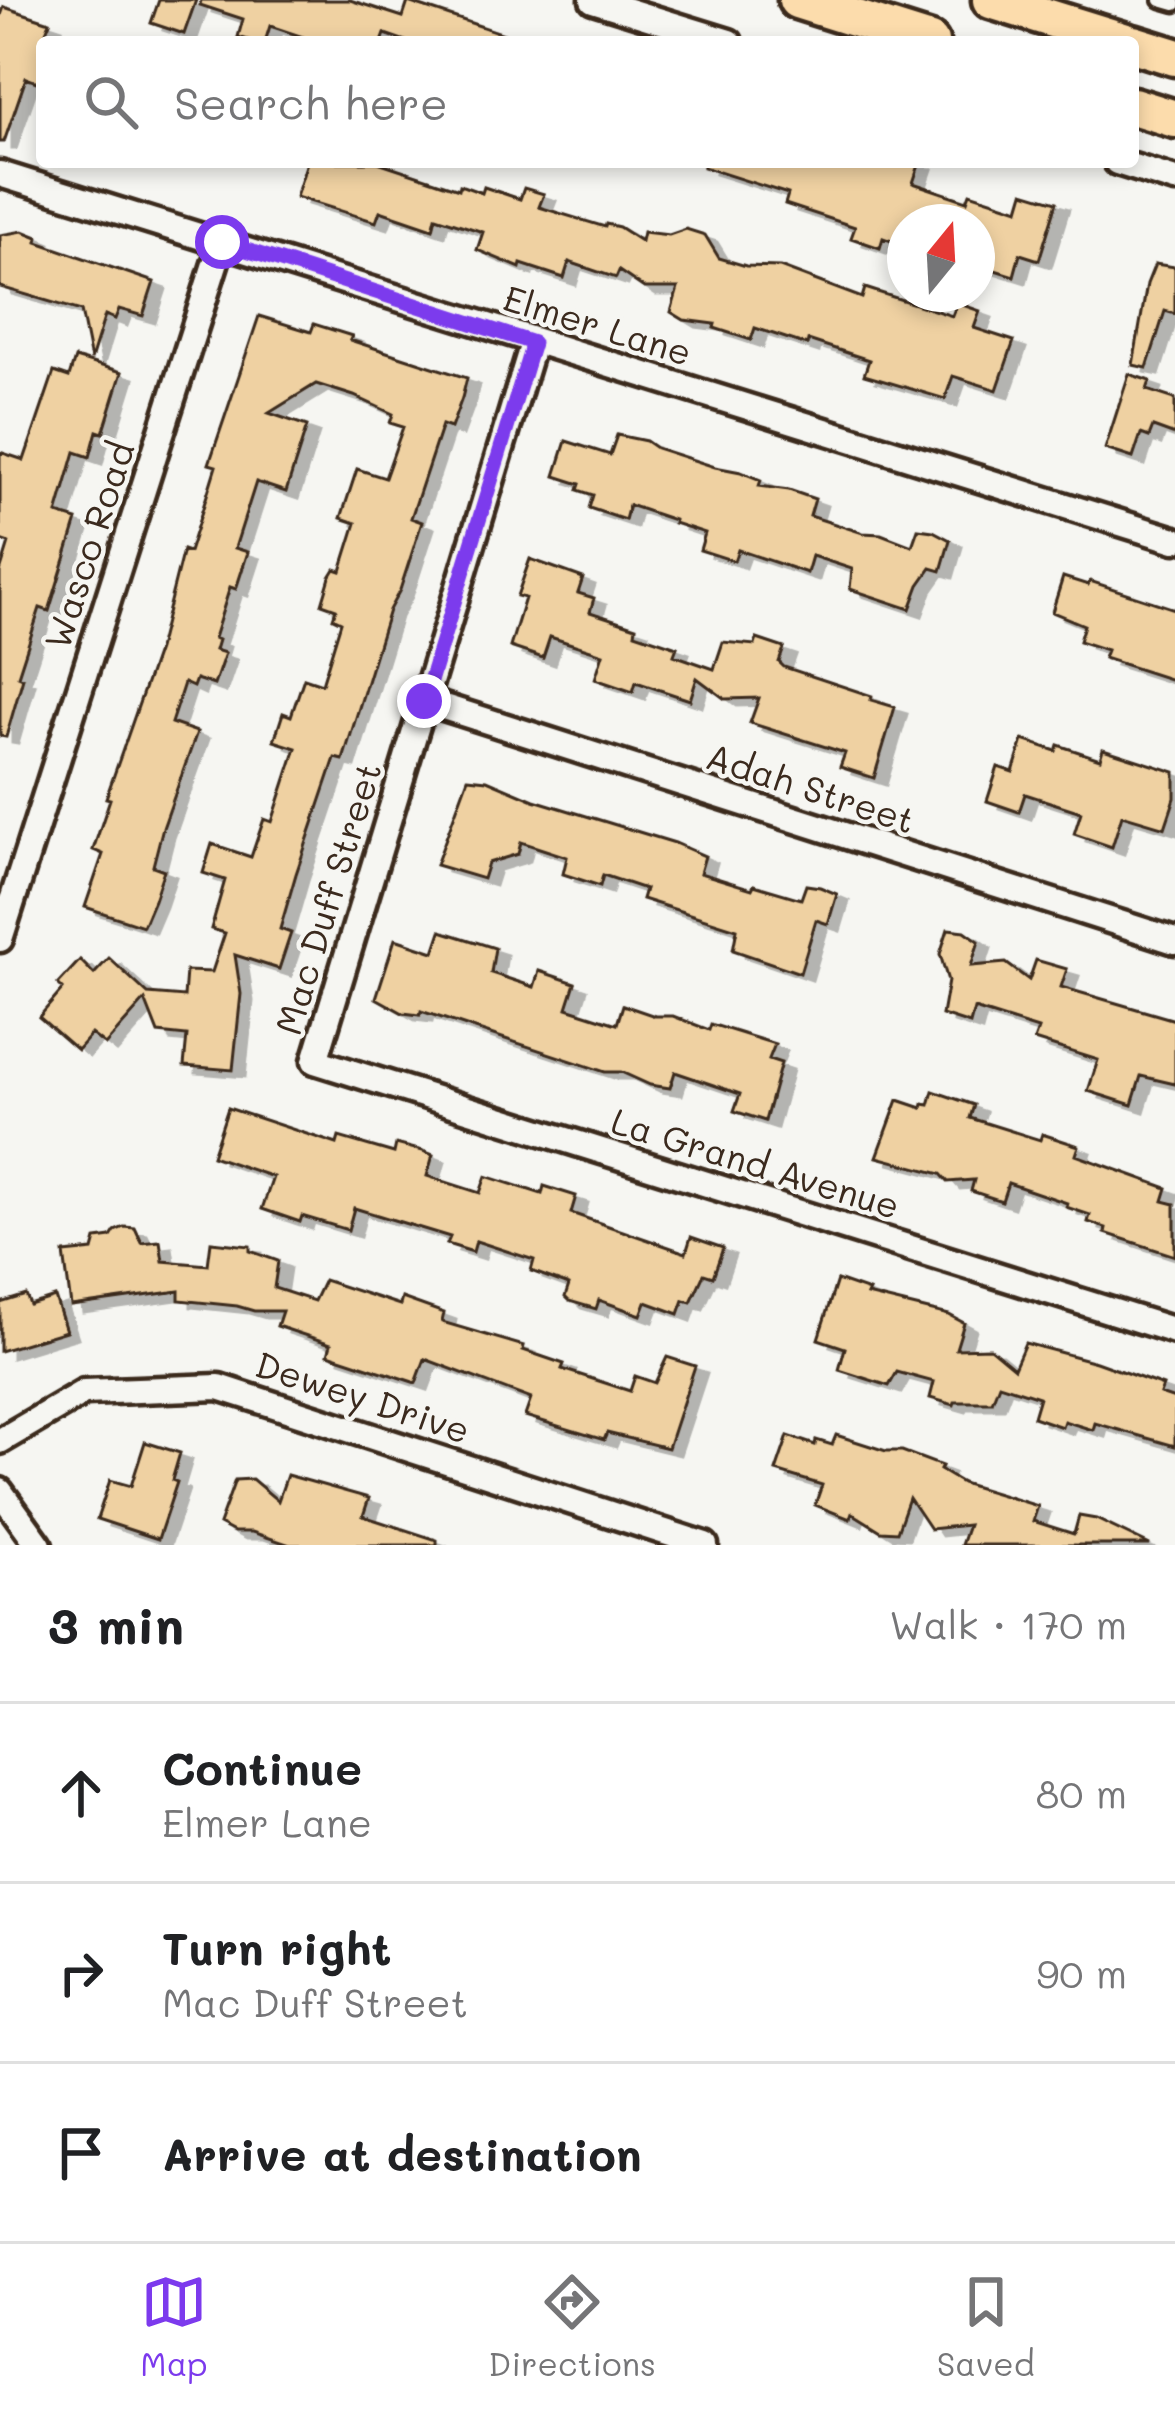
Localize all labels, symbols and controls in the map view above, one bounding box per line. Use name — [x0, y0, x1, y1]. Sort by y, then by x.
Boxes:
search box — [36, 36, 1139, 168]
icon: search — [78, 69, 144, 135]
text: Search here — [174, 73, 448, 131]
north arrow — [887, 204, 995, 312]
route start — [195, 215, 249, 269]
street label: Elmer Lane — [498, 273, 698, 375]
street label: Wasco Road — [32, 435, 144, 655]
route end — [397, 674, 451, 728]
street label: Adah Street — [701, 731, 921, 843]
street label: Mac Duff Street — [263, 756, 391, 1040]
street label: La Grand Avenue — [606, 1096, 906, 1228]
street label: Dewey Drive — [250, 1339, 476, 1454]
text: 3 min — [48, 1590, 184, 1657]
text: Walk · 170 m — [889, 1598, 1127, 1649]
text: Continue — [162, 1738, 362, 1796]
icon: ahead — [48, 1760, 114, 1826]
text: 80 m — [1036, 1767, 1127, 1818]
text: Elmer Lane — [162, 1796, 372, 1847]
text: Turn right — [162, 1918, 391, 1976]
icon: right — [48, 1940, 114, 2006]
text: 90 m — [1036, 1947, 1127, 1998]
text: Mac Duff Street — [162, 1976, 468, 2027]
icon: arrive — [48, 2120, 114, 2186]
text: Arrive at destination — [162, 2124, 642, 2182]
tab: Map — [140, 2269, 208, 2384]
tab: Directions — [488, 2269, 656, 2384]
tab: Saved — [937, 2269, 1035, 2384]

